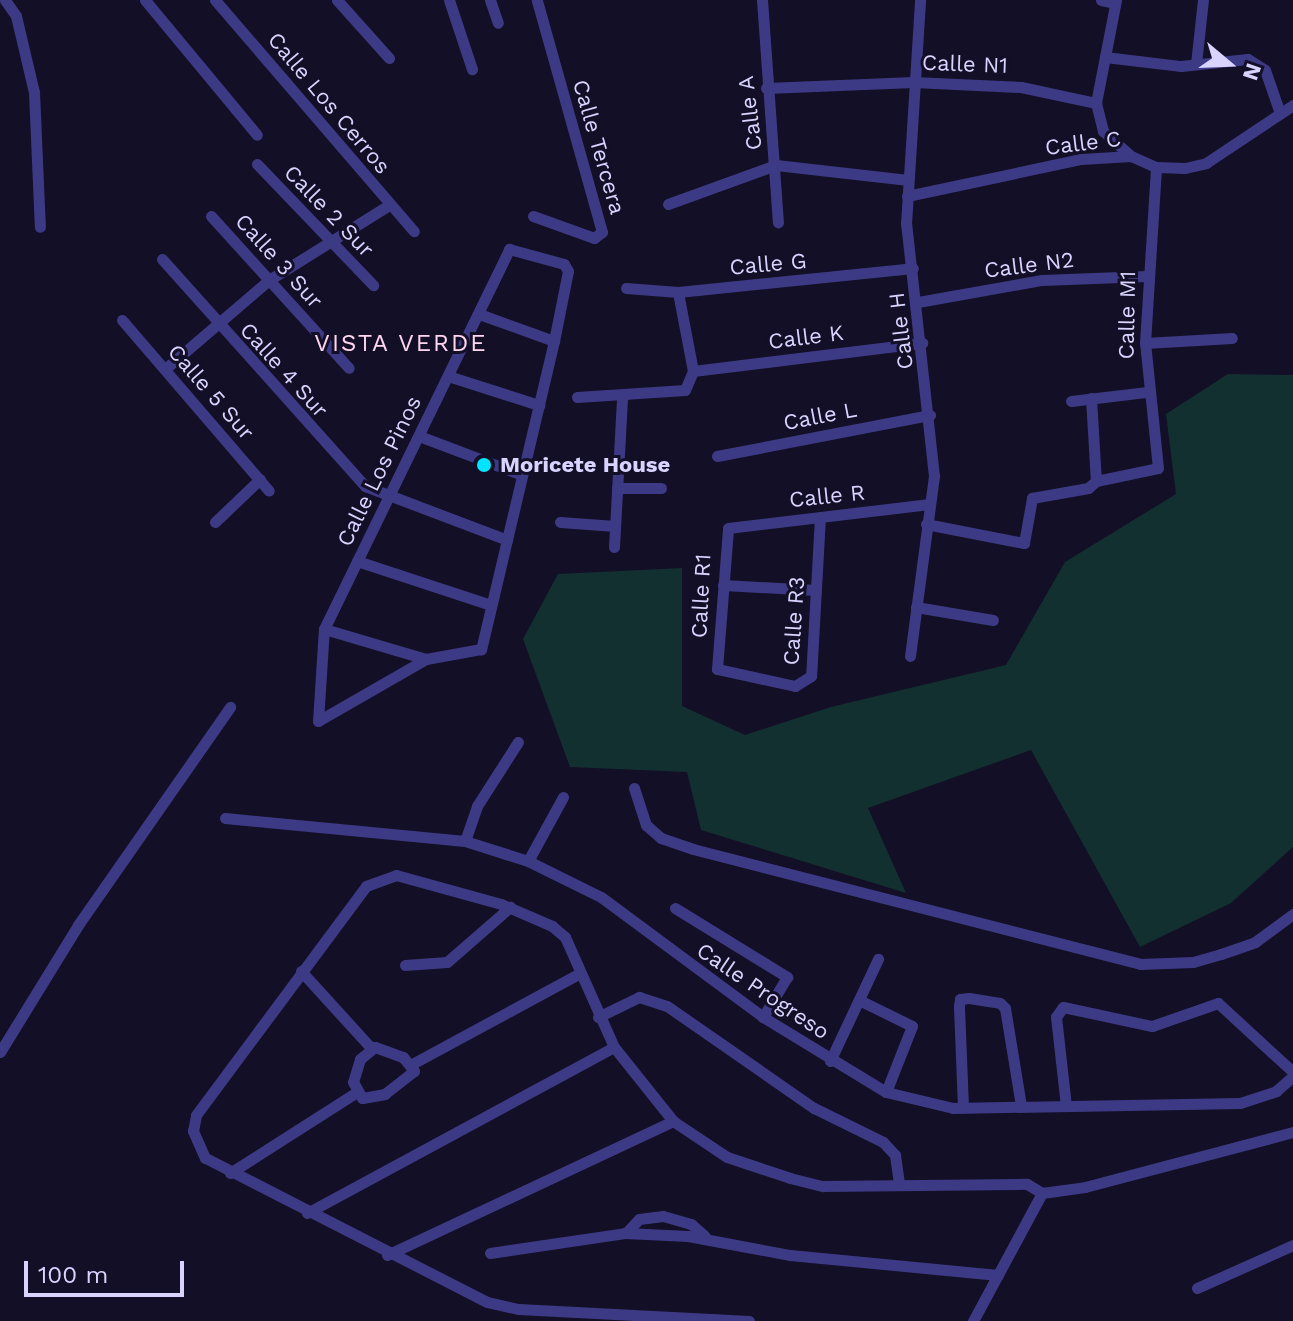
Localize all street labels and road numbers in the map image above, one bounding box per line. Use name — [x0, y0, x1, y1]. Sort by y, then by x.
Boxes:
street label: Calle Los Cerros — [262, 27, 396, 179]
street label: Calle N1 — [922, 49, 1008, 79]
street label: Calle A — [732, 74, 768, 152]
street label: Calle Tercera — [567, 76, 631, 218]
street label: Calle C — [1044, 125, 1122, 161]
street label: Calle 2 Sur — [278, 159, 380, 263]
street label: Calle 3 Sur — [230, 208, 328, 314]
street label: Calle N2 — [983, 246, 1075, 284]
street label: Calle G — [728, 247, 808, 281]
street label: Calle M1 — [1113, 270, 1141, 360]
street label: Calle H — [883, 291, 919, 371]
street label: Calle 4 Sur — [234, 317, 334, 423]
street label: Calle K — [767, 319, 845, 355]
street label: Calle 5 Sur — [162, 339, 260, 445]
street label: Calle Los Pinos — [331, 392, 427, 550]
street label: Calle L — [781, 396, 859, 436]
street label: Calle R — [788, 479, 866, 513]
street label: Calle R1 — [686, 553, 716, 639]
street label: Calle R3 — [778, 576, 810, 666]
street label: Calle Progreso — [692, 937, 834, 1045]

